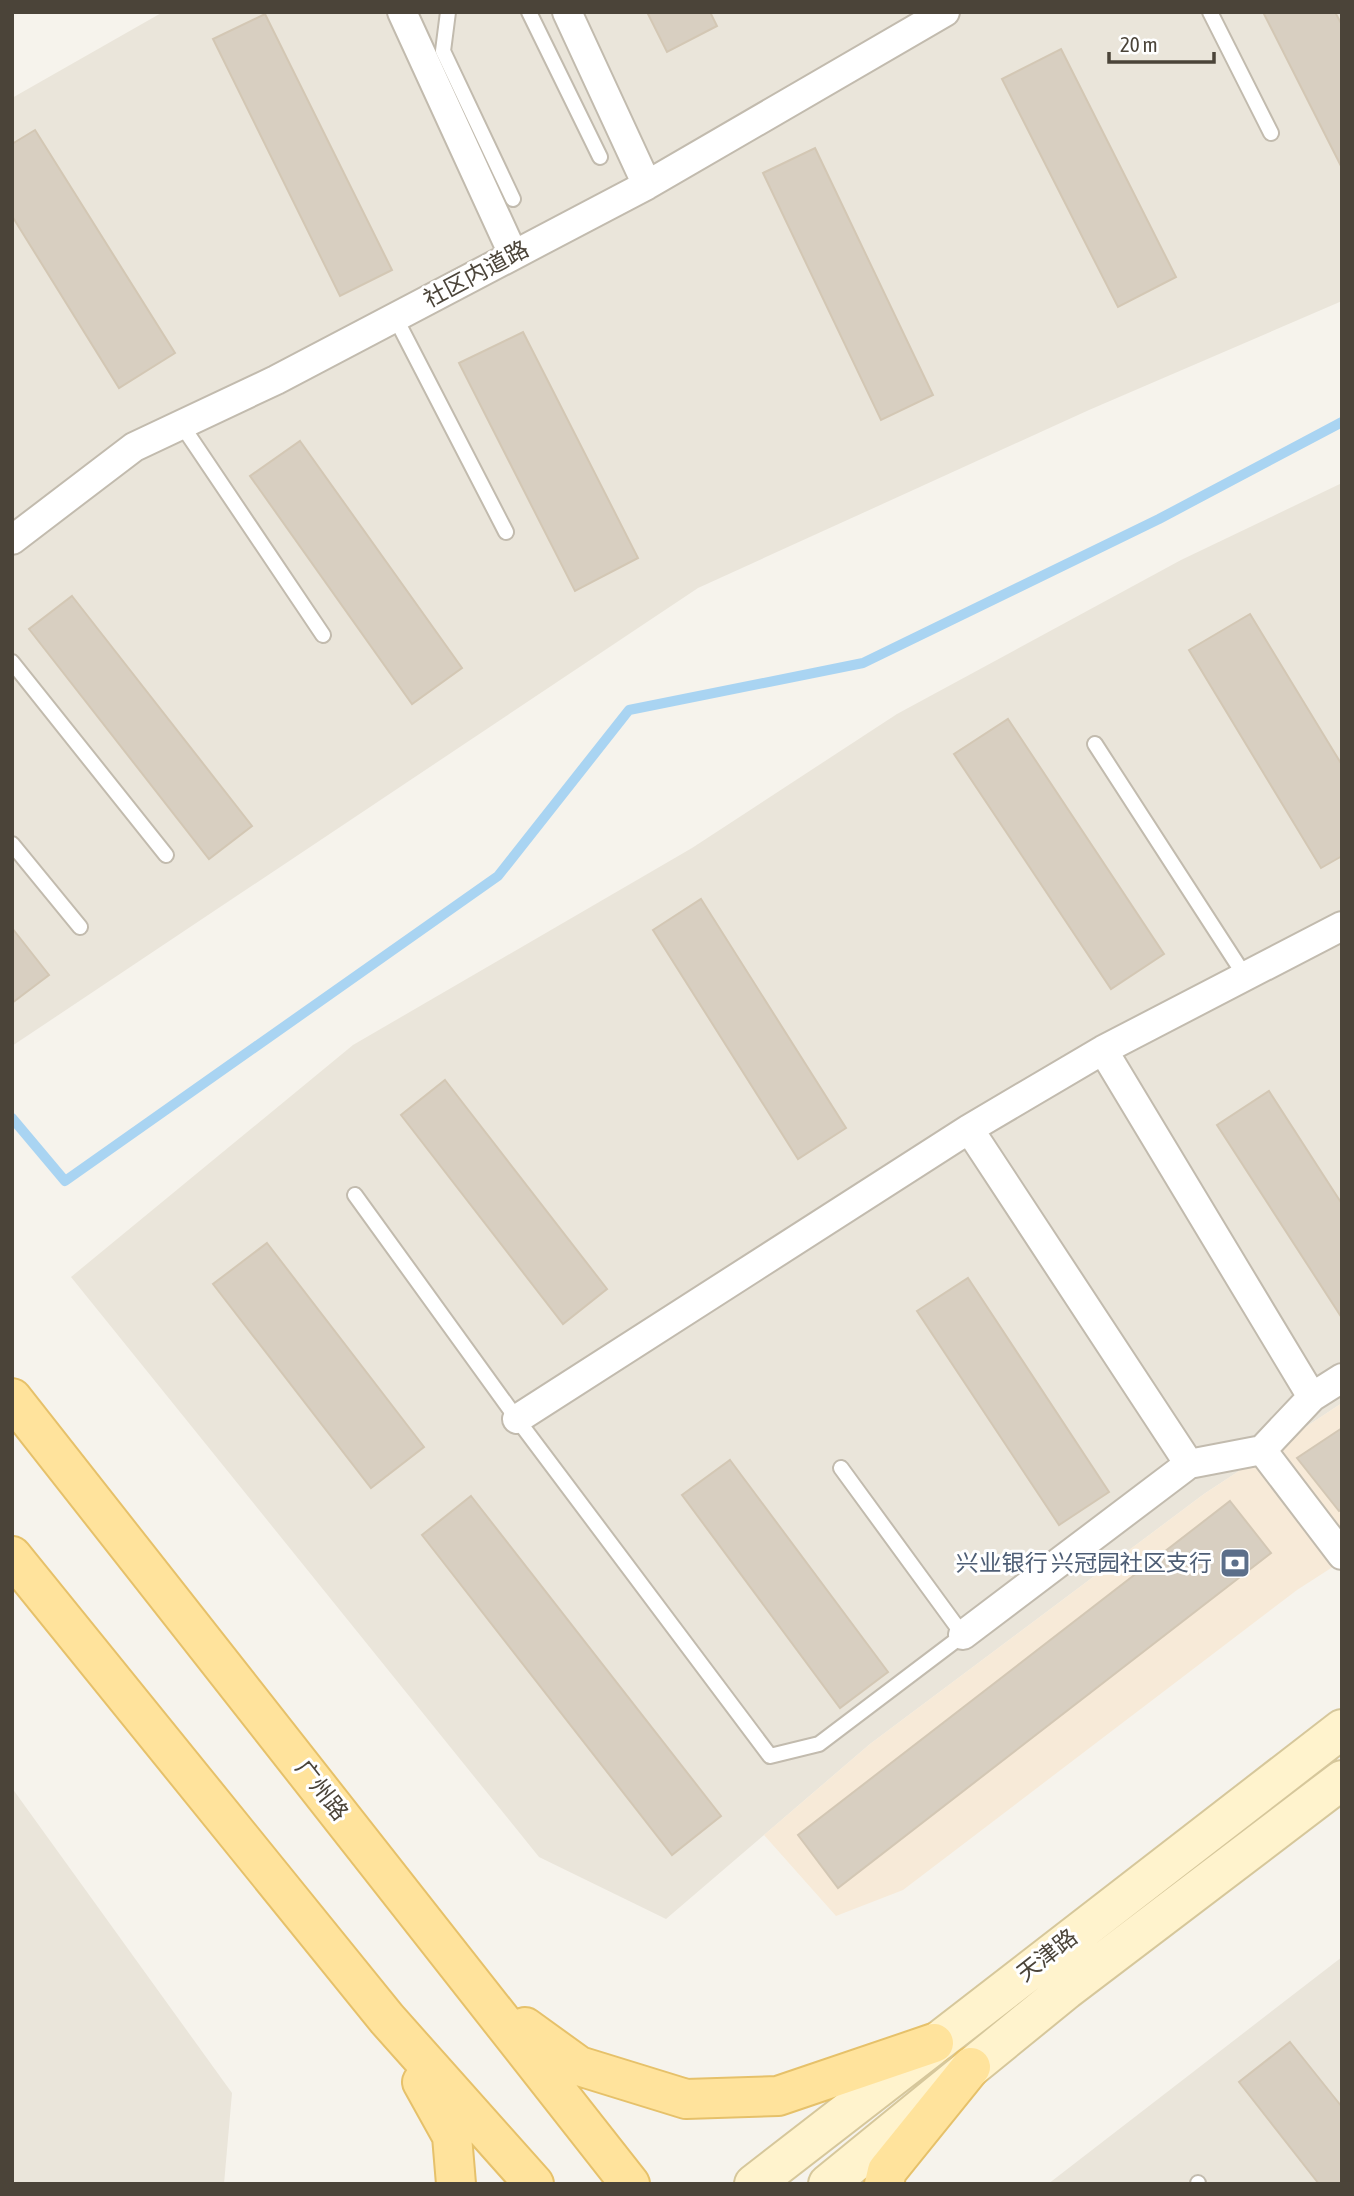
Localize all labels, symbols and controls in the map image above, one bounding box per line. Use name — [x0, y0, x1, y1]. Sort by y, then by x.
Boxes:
scale bar — [1109, 21, 1214, 65]
text: 20 m — [1120, 32, 1158, 56]
street label: 社区内道路 — [419, 236, 533, 312]
bank icon: 兴业银行 兴冠园社区支行 — [1218, 1546, 1252, 1580]
place label: 兴业银行 兴冠园社区支行 — [956, 1550, 1212, 1576]
street label: 广州路 — [291, 1755, 353, 1825]
street label: 天津路 — [1012, 1924, 1082, 1986]

